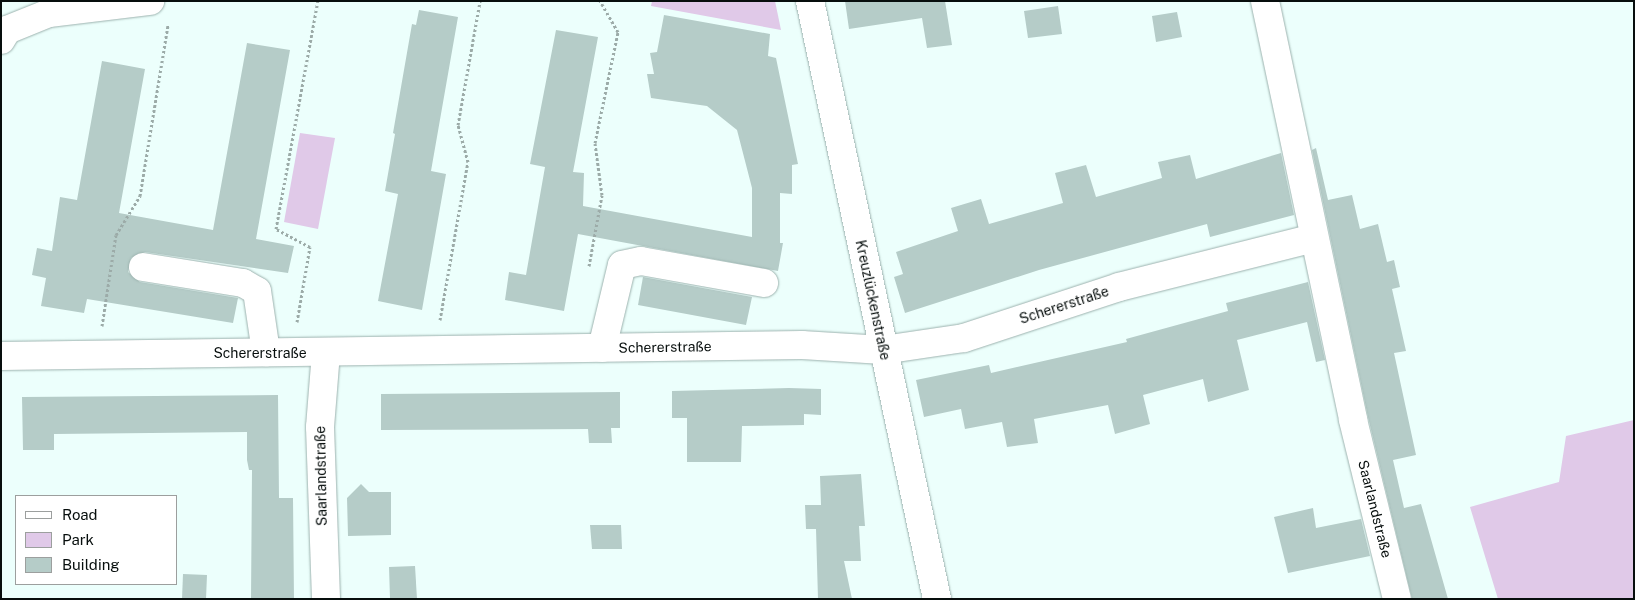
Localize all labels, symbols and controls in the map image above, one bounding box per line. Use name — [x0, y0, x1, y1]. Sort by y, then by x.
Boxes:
street label: Kreuzlückenstraße — [852, 238, 894, 362]
street label: Schererstraße — [1017, 283, 1111, 327]
street label: Schererstraße — [618, 338, 712, 356]
street label: Schererstraße — [213, 345, 307, 361]
street label: Saarlandstraße — [312, 426, 330, 526]
street label: Saarlandstraße — [1355, 458, 1395, 560]
legend — [15, 495, 178, 585]
text: Road — [62, 506, 98, 523]
text: Park — [62, 531, 94, 548]
text: Building — [62, 556, 120, 573]

